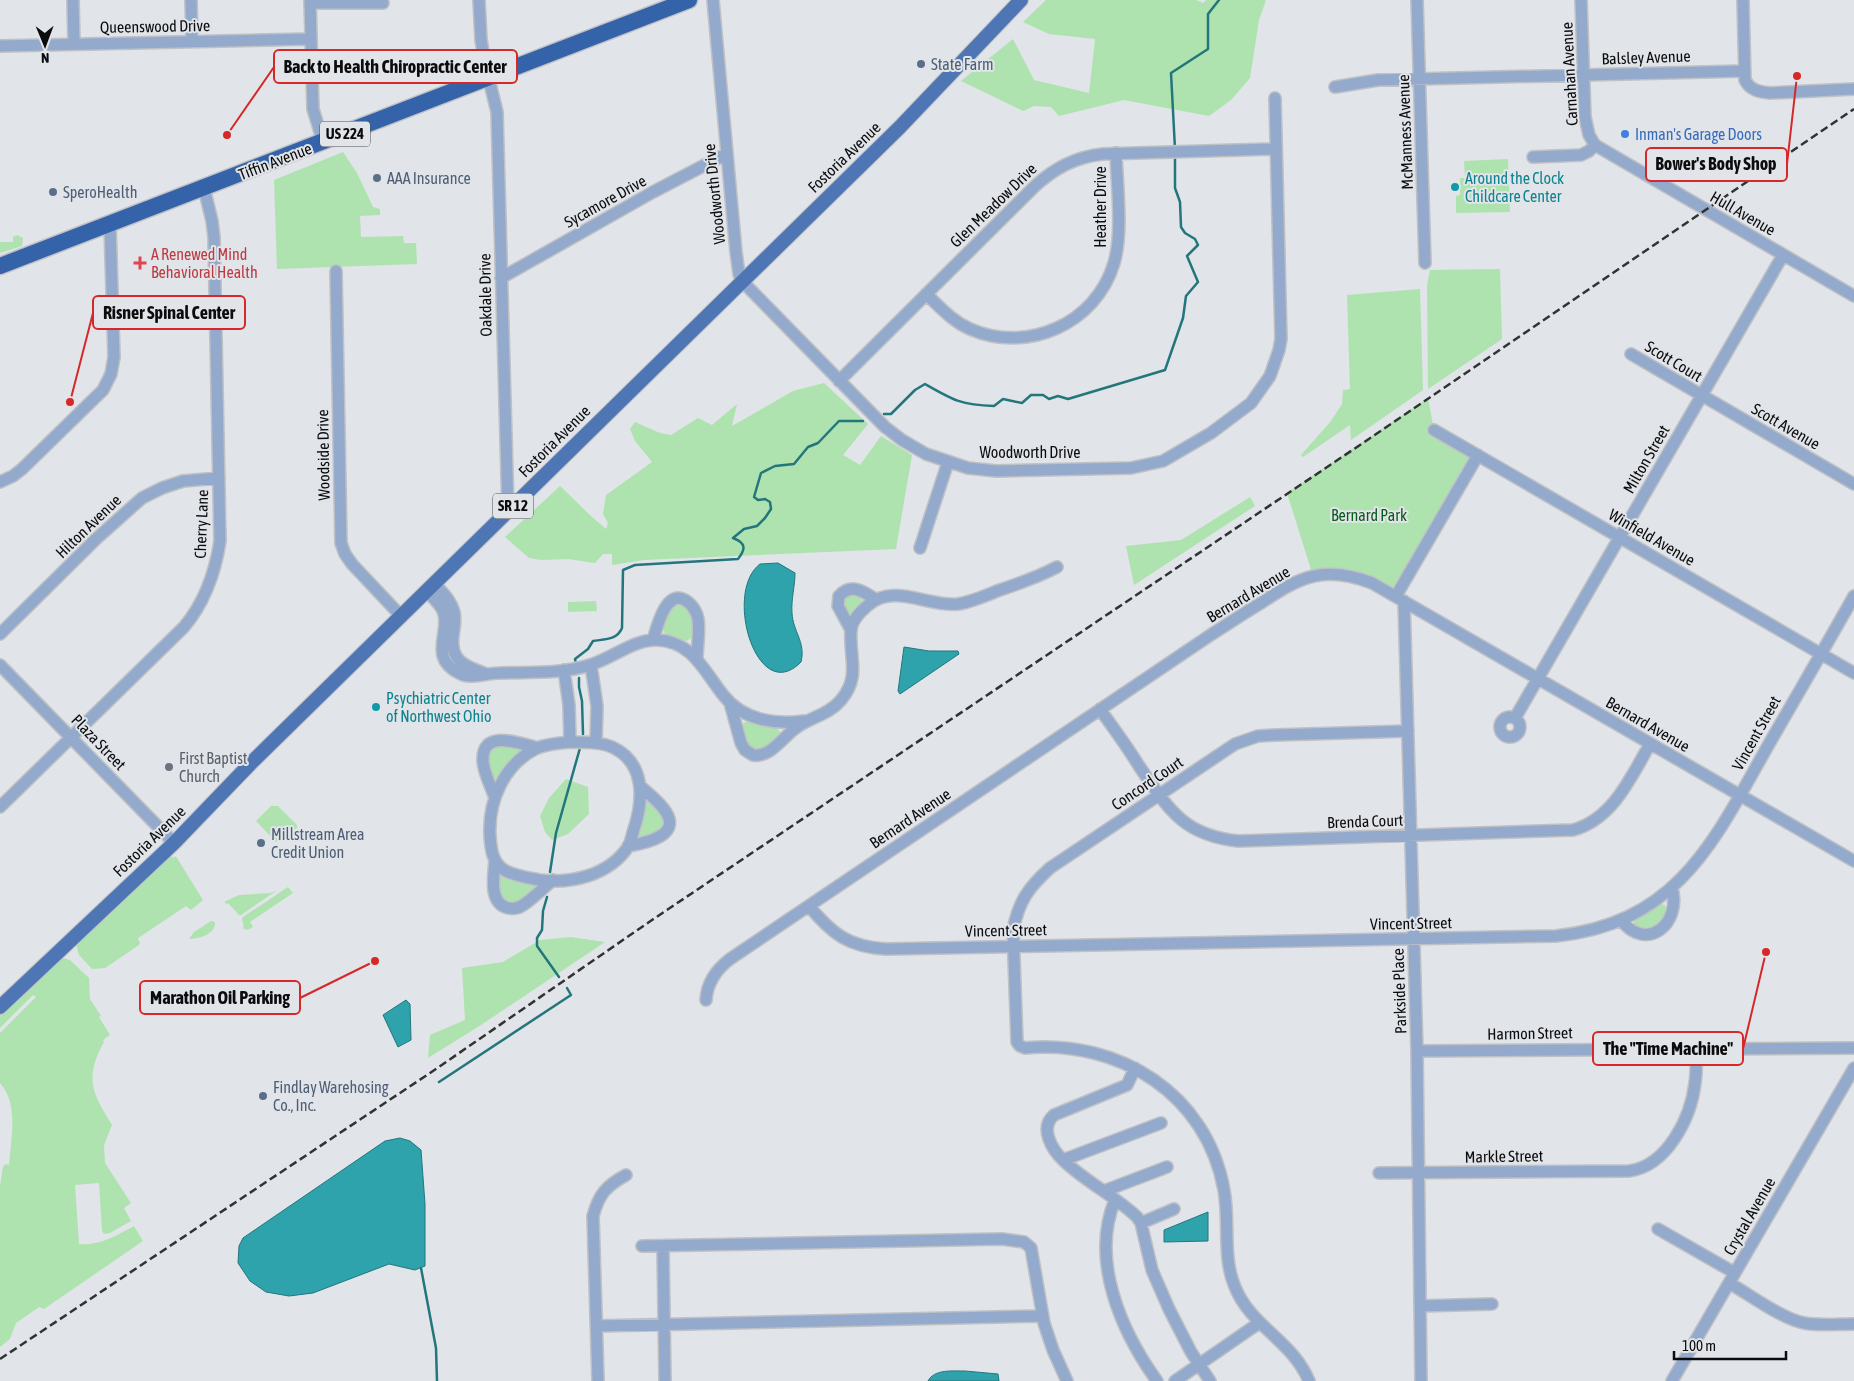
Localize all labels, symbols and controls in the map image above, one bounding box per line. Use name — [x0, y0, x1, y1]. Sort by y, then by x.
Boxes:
street label: Queenswood Drive — [100, 16, 210, 36]
north arrow — [20, 20, 70, 70]
street label: Carnahan Avenue — [1557, 22, 1581, 126]
street label: Balsley Avenue — [1601, 46, 1691, 69]
text: N — [41, 50, 49, 66]
callout: Back to Health Chiropractic Center — [274, 50, 517, 83]
place label: State Farm — [931, 55, 993, 73]
text: Back to Health Chiropractic Center — [283, 56, 507, 77]
marker: State Farm — [915, 58, 927, 70]
street label: McManness Avenue — [1394, 74, 1416, 190]
street label: Fostoria Avenue — [804, 118, 884, 196]
road number: US 224 — [320, 122, 370, 146]
place label: Inman's Garage Doors — [1635, 125, 1762, 144]
marker: Inman's Garage Doors — [1619, 128, 1631, 140]
street label: Tiffin Avenue — [236, 139, 314, 183]
street label: Woodworth Drive — [700, 143, 728, 245]
callout: Bower's Body Shop — [1646, 148, 1787, 181]
text: Bower's Body Shop — [1655, 153, 1777, 174]
street label: Glen Meadow Drive — [946, 159, 1040, 251]
street label: Heather Drive — [1091, 166, 1109, 248]
place label: AAA Insurance — [387, 169, 471, 187]
place label: Around the Clock Childcare Center — [1465, 169, 1564, 205]
street label: Sycamore Drive — [561, 171, 649, 232]
marker: AAA Insurance — [371, 172, 383, 184]
marker: Around the Clock Childcare Center — [1449, 181, 1461, 193]
place label: SperoHealth — [63, 183, 137, 202]
marker: SperoHealth — [47, 186, 59, 198]
street label: Hull Avenue — [1707, 187, 1779, 239]
place label: A Renewed Mind Behavioral Health — [151, 245, 258, 281]
street label: Oakdale Drive — [475, 253, 495, 337]
marker: A Renewed Mind Behavioral Health — [133, 256, 147, 270]
callout: Risner Spinal Center — [93, 296, 245, 329]
text: Risner Spinal Center — [103, 302, 236, 323]
street label: Scott Court — [1642, 337, 1706, 385]
street label: Scott Avenue — [1749, 399, 1823, 453]
street label: Fostoria Avenue — [515, 402, 593, 480]
street label: Woodside Drive — [313, 409, 333, 501]
street label: Milton Street — [1619, 421, 1673, 496]
street label: Woodworth Drive — [980, 443, 1080, 461]
street label: Cherry Lane — [191, 489, 212, 559]
street label: Hilton Avenue — [52, 491, 124, 561]
road number: SR 12 — [493, 494, 533, 518]
street label: Winfield Avenue — [1606, 505, 1698, 569]
park label: Bernard Park — [1331, 506, 1407, 524]
street label: Bernard Avenue — [1203, 562, 1293, 626]
place label: Psychiatric Center of Northwest Ohio — [386, 689, 491, 725]
street label: Vincent Street — [1728, 692, 1784, 773]
street label: Bernard Avenue — [1603, 693, 1693, 755]
marker: Psychiatric Center of Northwest Ohio — [370, 701, 382, 713]
street label: Plaza Street — [68, 711, 130, 774]
place label: First Baptist Church — [179, 749, 248, 785]
street label: Concord Court — [1108, 752, 1186, 813]
marker: First Baptist Church — [163, 761, 175, 773]
street label: Bernard Avenue — [866, 784, 954, 852]
street label: Fostoria Avenue — [109, 802, 189, 880]
street label: Brenda Court — [1327, 811, 1404, 831]
place label: Millstream Area Credit Union — [271, 825, 365, 861]
marker: Millstream Area Credit Union — [255, 837, 267, 849]
street label: Vincent Street — [1370, 913, 1453, 933]
street label: Vincent Street — [965, 920, 1048, 940]
street label: Parkside Place — [1389, 948, 1409, 1034]
callout: Marathon Oil Parking — [140, 981, 300, 1014]
text: Marathon Oil Parking — [150, 987, 290, 1008]
street label: Harmon Street — [1487, 1023, 1573, 1043]
callout: The "Time Machine" — [1593, 1032, 1743, 1065]
text: The "Time Machine" — [1603, 1038, 1733, 1059]
place label: Findlay Warehosing Co., Inc. — [273, 1078, 389, 1114]
marker: Findlay Warehosing Co., Inc. — [257, 1090, 269, 1102]
street label: Markle Street — [1465, 1146, 1544, 1166]
street label: Crystal Avenue — [1719, 1174, 1779, 1259]
scale bar — [1674, 1328, 1786, 1360]
text: 100 m — [1682, 1337, 1716, 1354]

